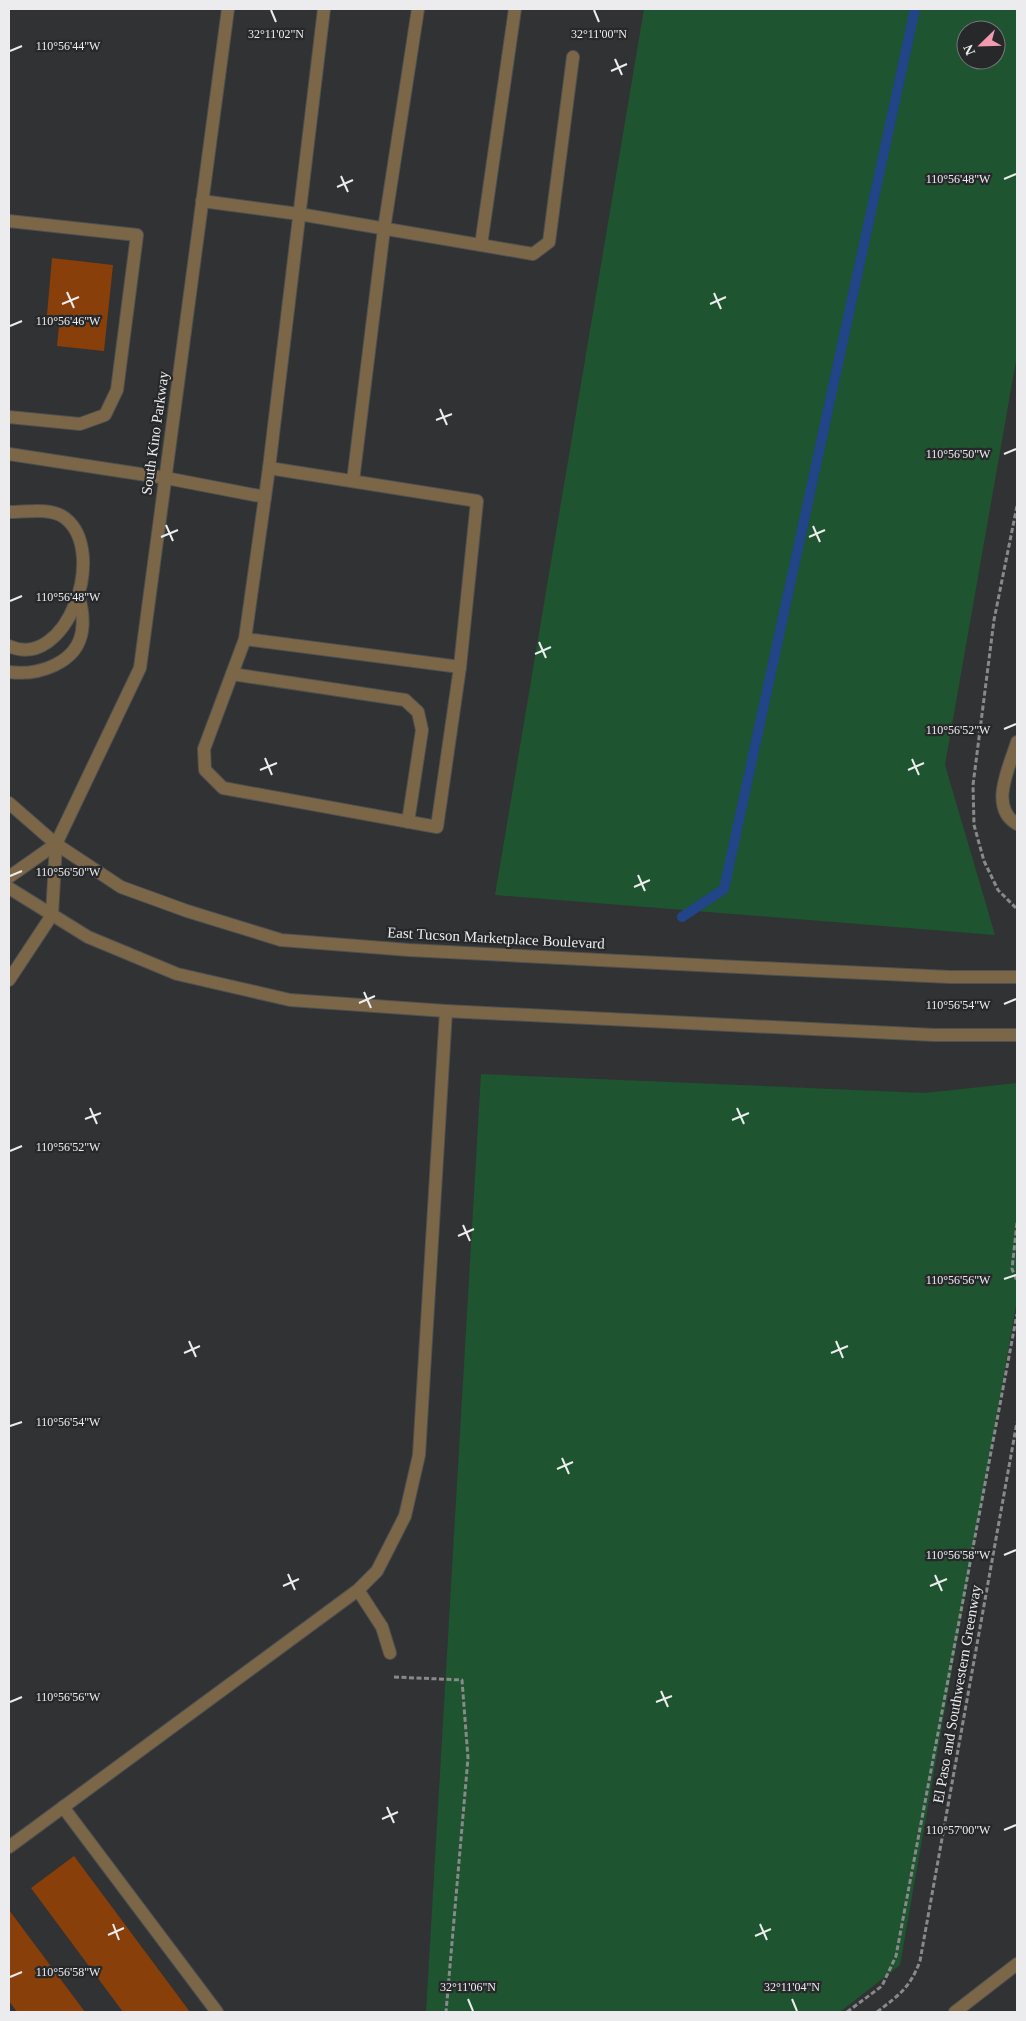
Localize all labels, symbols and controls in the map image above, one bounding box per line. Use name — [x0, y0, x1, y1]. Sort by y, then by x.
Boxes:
north arrow — [956, 20, 1006, 70]
text: 32°11'02"N — [248, 27, 304, 41]
text: 32°11'00"N — [571, 27, 627, 41]
text: 110°56'44"W — [36, 39, 101, 53]
text: N — [961, 42, 978, 57]
text: 110°56'48"W — [926, 172, 991, 186]
text: 110°56'46"W — [36, 314, 101, 328]
street label: South Kino Parkway — [138, 370, 172, 496]
text: 110°56'50"W — [926, 447, 991, 461]
text: 110°56'48"W — [36, 590, 101, 604]
text: 110°56'52"W — [926, 723, 991, 737]
text: 110°56'50"W — [36, 865, 101, 879]
street label: East Tucson Marketplace Boulevard — [387, 924, 606, 952]
text: 110°56'54"W — [926, 998, 991, 1012]
text: 110°56'52"W — [36, 1140, 101, 1154]
text: 110°56'56"W — [926, 1273, 991, 1287]
text: 110°56'54"W — [36, 1415, 101, 1429]
text: 110°56'58"W — [926, 1548, 991, 1562]
street label: El Paso and Southwestern Greenway — [930, 1583, 984, 1805]
text: 110°56'56"W — [36, 1690, 101, 1704]
text: 110°57'00"W — [926, 1823, 991, 1837]
text: 110°56'58"W — [36, 1965, 101, 1979]
text: 32°11'06"N — [440, 1980, 496, 1994]
text: 32°11'04"N — [764, 1980, 820, 1994]

